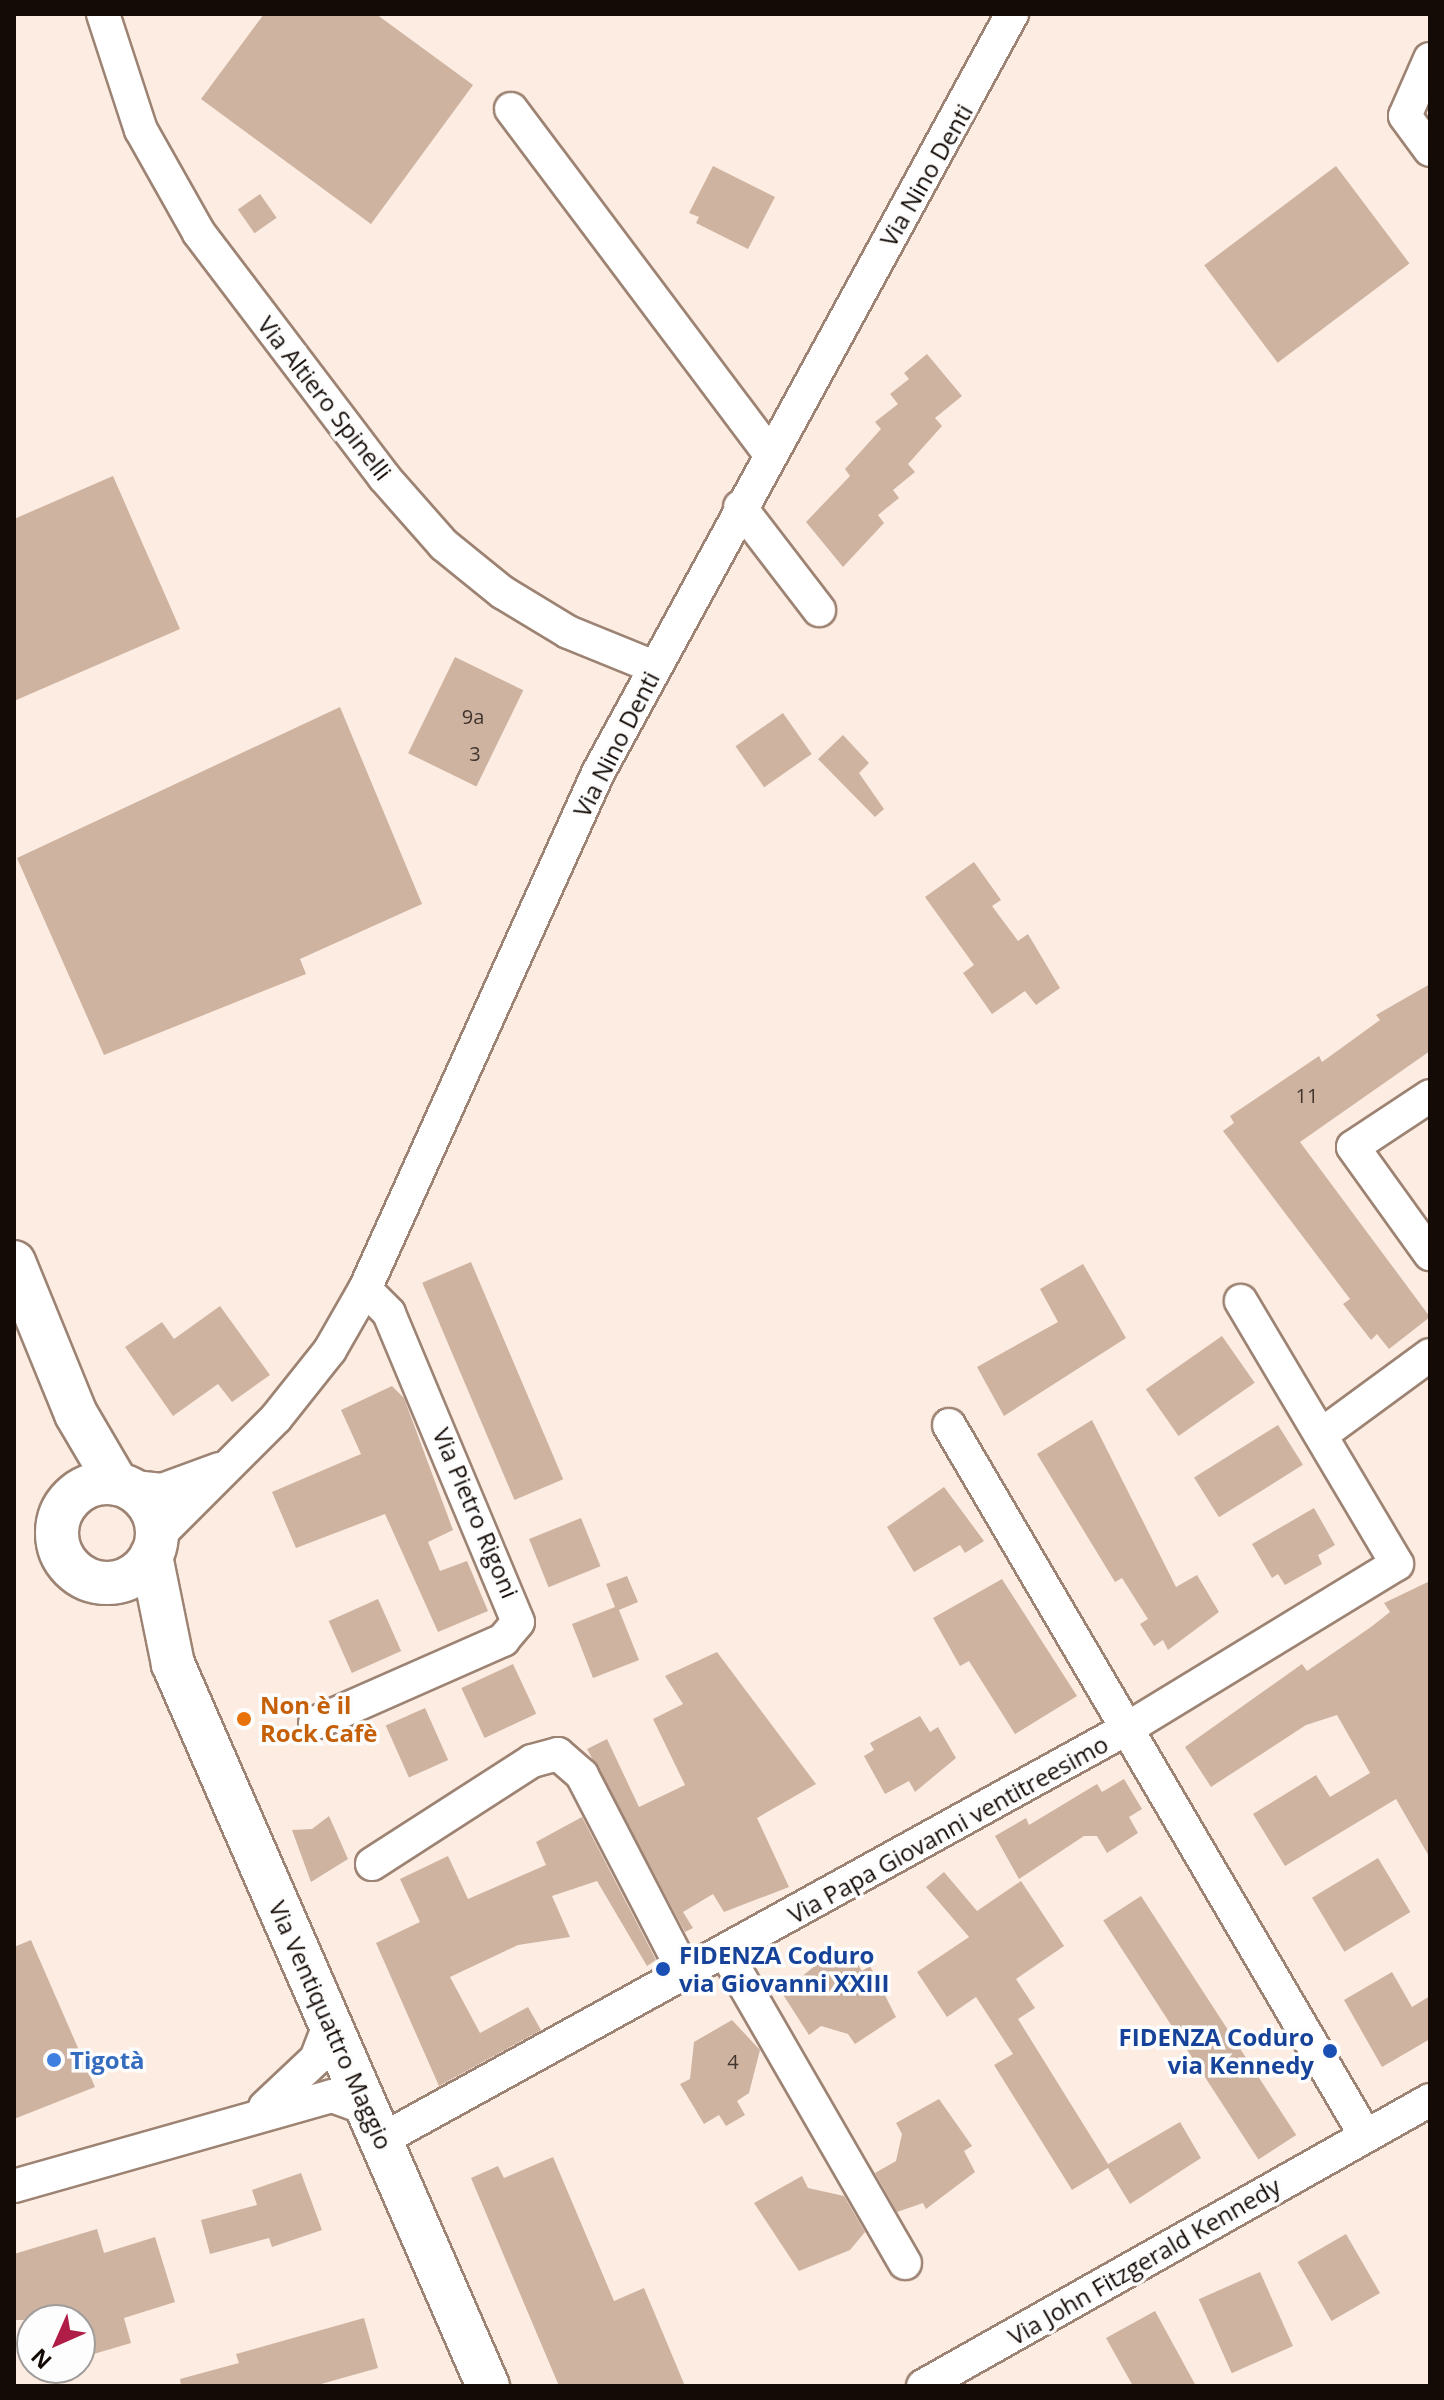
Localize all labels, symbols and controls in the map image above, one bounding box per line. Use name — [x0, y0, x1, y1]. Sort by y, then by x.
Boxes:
street label: Via Nino Denti — [874, 99, 978, 251]
street label: Via Altiero Spinelli — [252, 310, 398, 486]
street label: Via Nino Denti — [567, 666, 665, 822]
house number: 9a — [462, 704, 484, 728]
house number: 3 — [469, 741, 481, 765]
house number: 11 — [1296, 1083, 1318, 1107]
street label: Via Pietro Rigoni — [427, 1424, 525, 1602]
place label: Non è il Rock Cafè — [260, 1691, 377, 1747]
marker: Non è il Rock Cafè — [235, 1710, 253, 1728]
street label: Via Papa Giovanni ventitreesimo — [783, 1729, 1113, 1929]
street label: Via Ventiquattro Maggio — [263, 1896, 399, 2154]
place label: FIDENZA Coduro via Giovanni XXIII — [679, 1941, 889, 1997]
marker: FIDENZA Coduro via Giovanni XXIII — [654, 1960, 672, 1978]
place label: FIDENZA Coduro via Kennedy — [1119, 2023, 1314, 2079]
marker: FIDENZA Coduro via Kennedy — [1321, 2042, 1339, 2060]
place label: Tigotà — [70, 2046, 145, 2074]
house number: 4 — [727, 2049, 739, 2073]
marker: Tigotà — [45, 2051, 63, 2069]
street label: Via John Fitzgerald Kennedy — [1003, 2171, 1285, 2351]
north arrow — [16, 2304, 96, 2384]
text: N — [24, 2343, 57, 2376]

